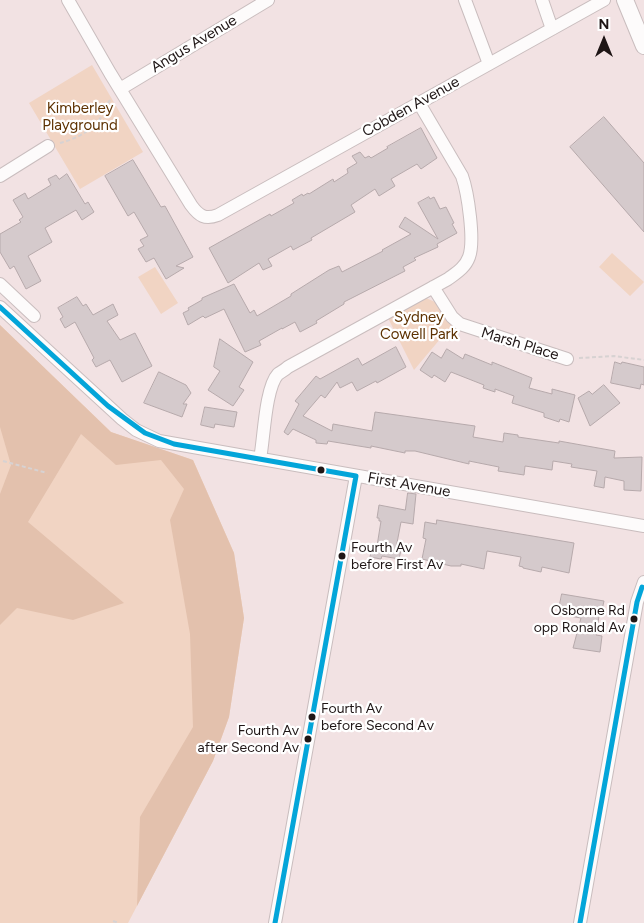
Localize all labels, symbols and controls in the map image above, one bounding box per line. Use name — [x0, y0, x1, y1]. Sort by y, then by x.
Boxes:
street label: Angus Avenue — [148, 11, 240, 77]
north arrow — [579, 15, 629, 65]
text: N — [599, 16, 609, 33]
street label: Cobden Avenue — [359, 73, 463, 141]
park label: Kimberley Playground — [42, 100, 118, 135]
park label: Sydney Cowell Park — [380, 309, 458, 344]
street label: Marsh Place — [479, 324, 561, 364]
unlabelled marker — [316, 465, 326, 475]
street label: First Avenue — [366, 469, 452, 501]
place label: Fourth Av before First Av — [351, 540, 443, 572]
marker: Fourth Av before First Av — [337, 551, 347, 561]
place label: Osborne Rd opp Ronald Av — [534, 603, 625, 636]
marker: Osborne Rd opp Ronald Av — [629, 614, 639, 624]
place label: Fourth Av before Second Av — [321, 701, 434, 734]
marker: Fourth Av before Second Av — [307, 712, 317, 722]
place label: Fourth Av after Second Av — [198, 723, 299, 756]
marker: Fourth Av after Second Av — [303, 734, 313, 744]

